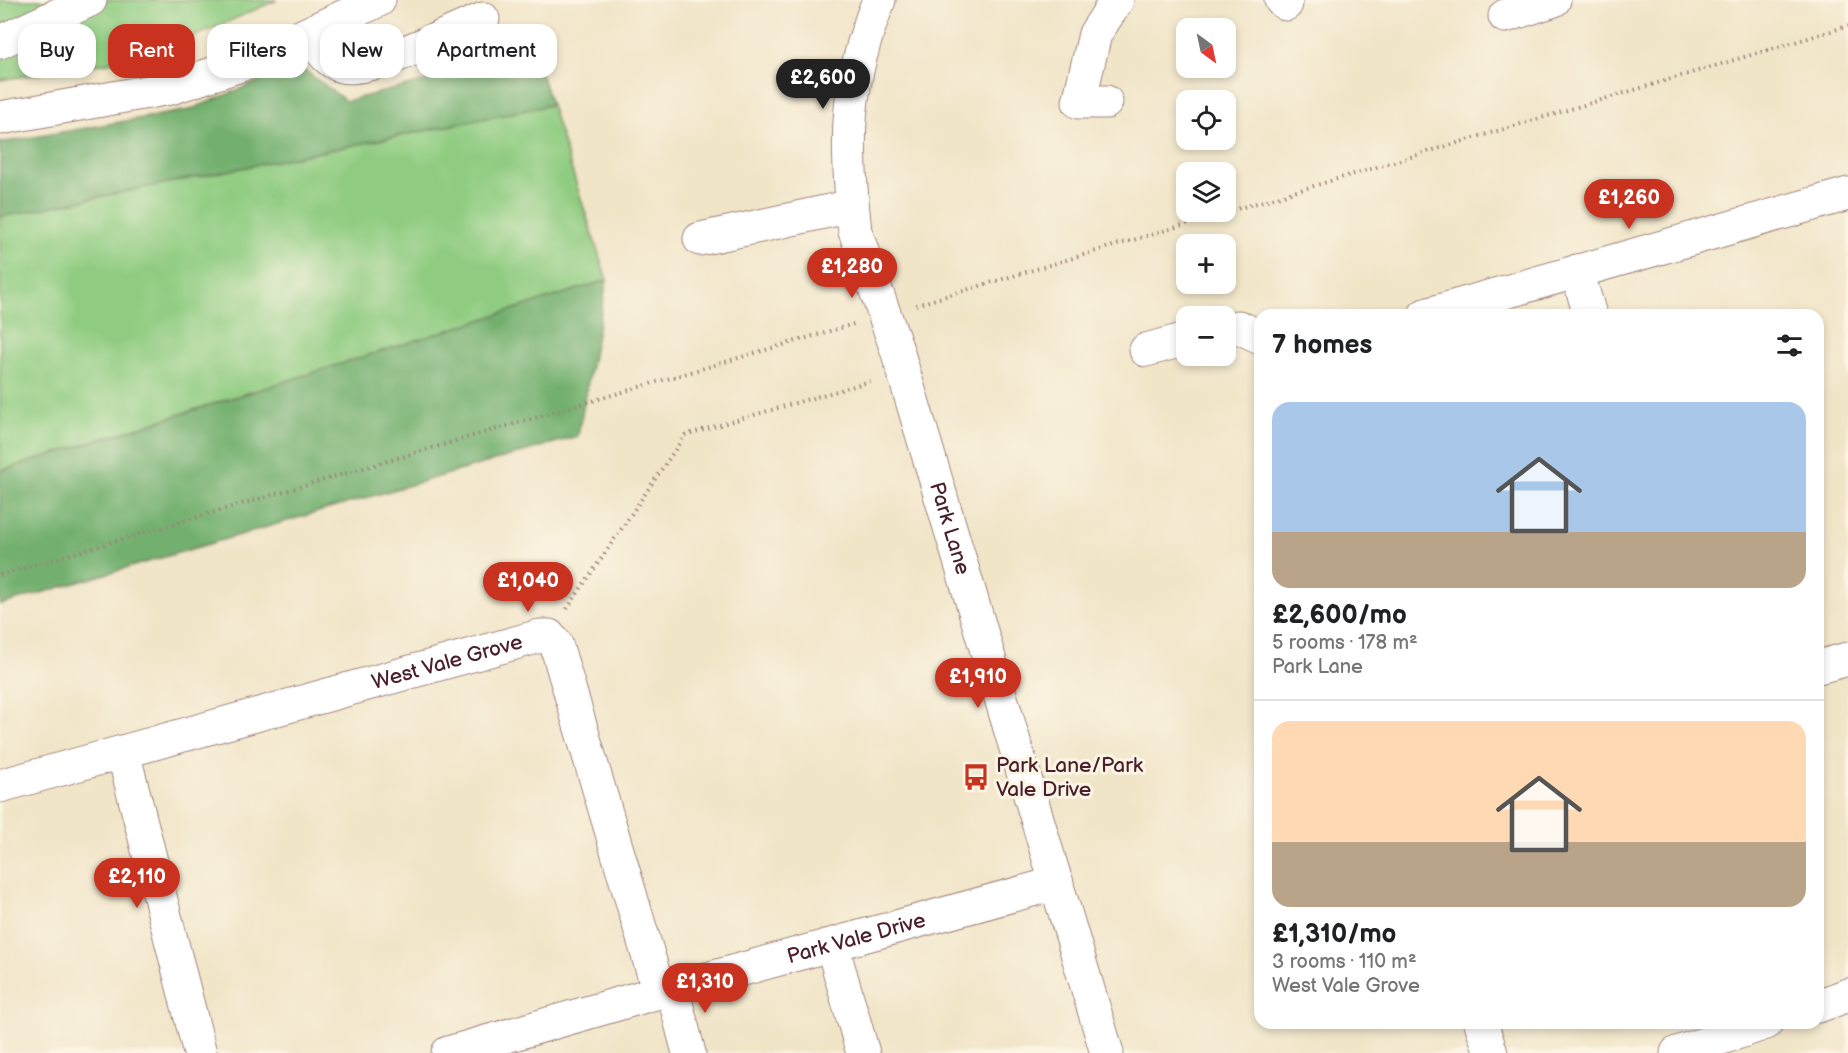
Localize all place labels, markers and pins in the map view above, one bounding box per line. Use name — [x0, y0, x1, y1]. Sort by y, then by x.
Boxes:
pin: £2,600 — [774, 59, 872, 110]
pin: £1,260 — [1580, 179, 1678, 230]
pin: £1,280 — [803, 248, 901, 299]
pin: £1,040 — [479, 562, 577, 613]
pin: £1,910 — [929, 658, 1027, 709]
place label: Park Lane/Park Vale Drive — [996, 753, 1144, 802]
bus stop icon: Park Lane/Park Vale Drive — [961, 762, 991, 792]
pin: £2,110 — [88, 858, 186, 909]
pin: £1,310 — [656, 963, 754, 1014]

